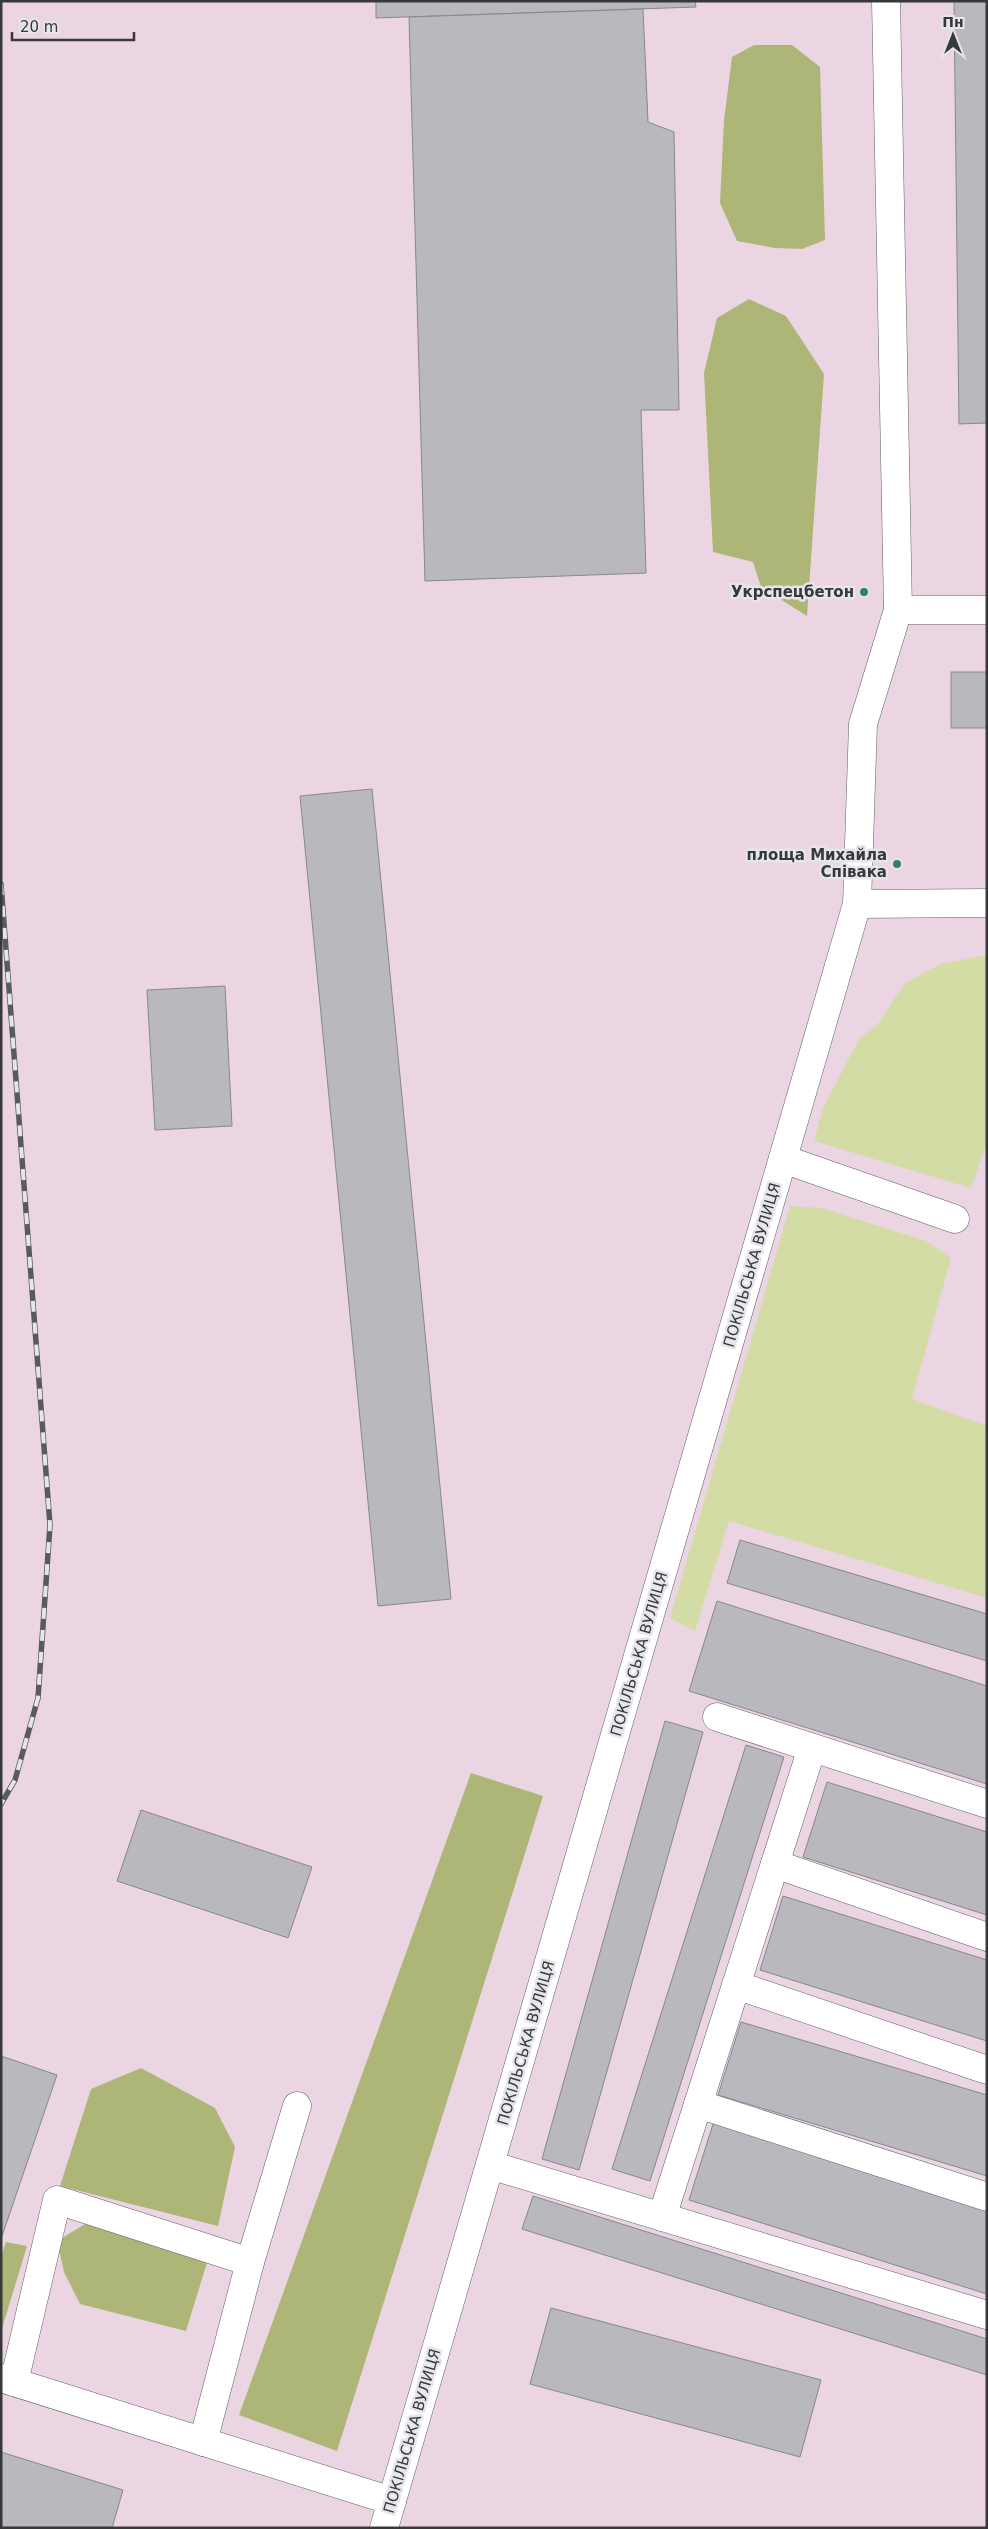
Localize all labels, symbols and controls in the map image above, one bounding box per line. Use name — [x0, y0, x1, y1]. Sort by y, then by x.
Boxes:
scale bar — [12, 10, 135, 42]
north arrow — [928, 10, 978, 60]
text: Пн — [942, 14, 964, 30]
text: 20 m — [20, 18, 58, 36]
place label: Укрспецбетон — [731, 583, 854, 601]
marker: Укрспецбетон — [858, 586, 870, 598]
place label: площа Михайла Співака — [747, 846, 887, 881]
marker: площа Михайла Співака — [891, 858, 903, 870]
street label: ПОКІЛЬСЬКА ВУЛИЦЯ — [720, 1181, 784, 1349]
street label: ПОКІЛЬСЬКА ВУЛИЦЯ — [607, 1570, 671, 1738]
street label: ПОКІЛЬСЬКА ВУЛИЦЯ — [494, 1959, 558, 2127]
street label: ПОКІЛЬСЬКА ВУЛИЦЯ — [380, 2347, 444, 2515]

